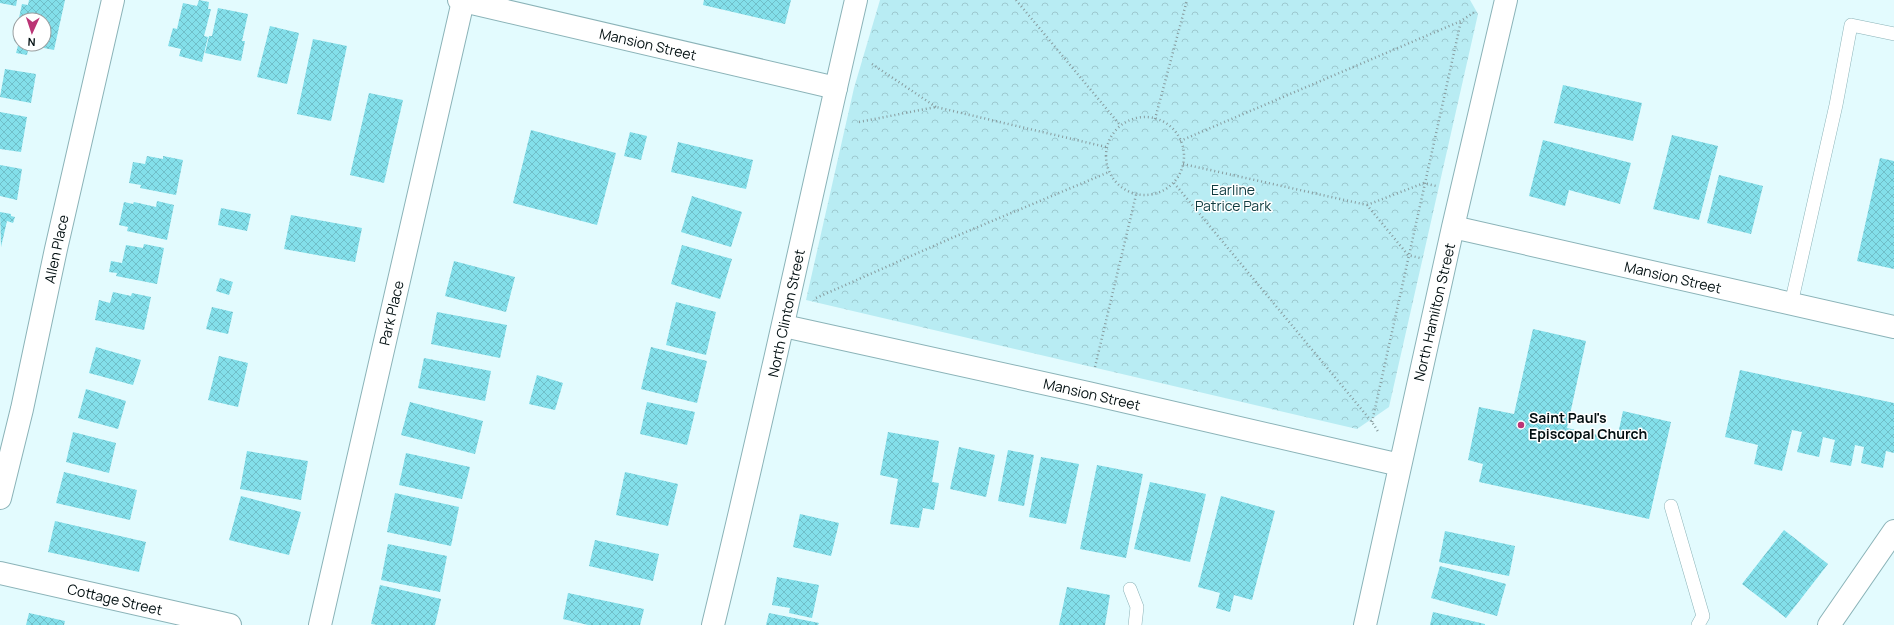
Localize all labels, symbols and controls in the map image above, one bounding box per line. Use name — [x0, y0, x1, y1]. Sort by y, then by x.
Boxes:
north arrow — [12, 12, 52, 52]
street label: Mansion Street — [598, 24, 699, 64]
text: N — [27, 35, 36, 50]
park label: Earline Patrice Park — [1195, 180, 1272, 215]
street label: Allen Place — [39, 213, 73, 285]
street label: North Hamilton Street — [1409, 241, 1459, 383]
street label: North Clinton Street — [763, 247, 809, 379]
street label: Mansion Street — [1623, 257, 1724, 297]
street label: Park Place — [374, 279, 408, 347]
street label: Mansion Street — [1042, 374, 1143, 414]
place label: Saint Paul's Episcopal Church — [1529, 408, 1647, 443]
marker: Saint Paul's Episcopal Church — [1516, 420, 1526, 430]
street label: Cottage Street — [66, 579, 165, 619]

